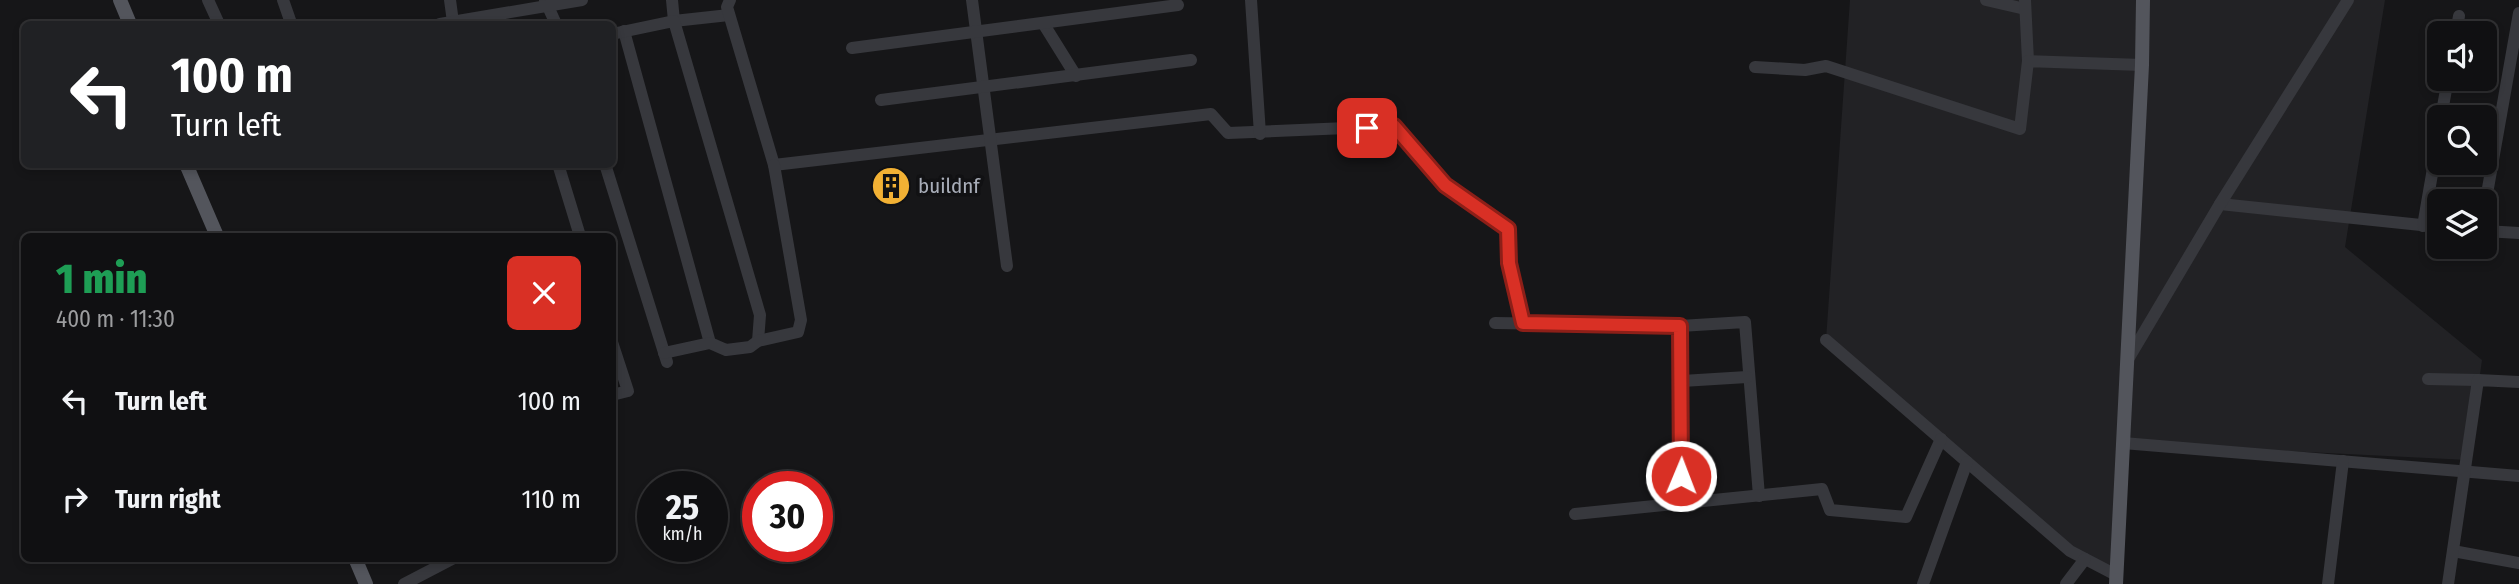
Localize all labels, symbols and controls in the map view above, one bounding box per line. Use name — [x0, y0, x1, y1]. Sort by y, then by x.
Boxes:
map controls — [2427, 21, 2497, 259]
button: sound — [2427, 21, 2497, 91]
text: 100 m — [171, 46, 293, 105]
icon: left — [56, 49, 147, 140]
pin — [1337, 98, 1397, 158]
button: search — [2427, 105, 2497, 175]
text: Turn left — [171, 106, 281, 144]
icon: arrive — [1348, 109, 1386, 147]
building icon: buildnf — [870, 165, 912, 207]
place label: buildnf — [918, 173, 981, 199]
button: layers — [2427, 189, 2497, 259]
text: 1 min — [56, 254, 147, 304]
button: close — [507, 256, 581, 330]
text: 400 m · 11:30 — [56, 305, 175, 333]
icon: left — [56, 382, 94, 420]
text: Turn left — [115, 386, 207, 417]
text: 100 m — [518, 386, 581, 417]
position arrow — [1644, 439, 1718, 513]
speed limit sign: 30 — [742, 471, 833, 562]
icon: right — [56, 480, 94, 518]
text: Turn right — [115, 484, 221, 515]
text: 110 m — [521, 484, 581, 515]
text: 25 — [666, 486, 699, 528]
text: km/h — [662, 523, 703, 545]

